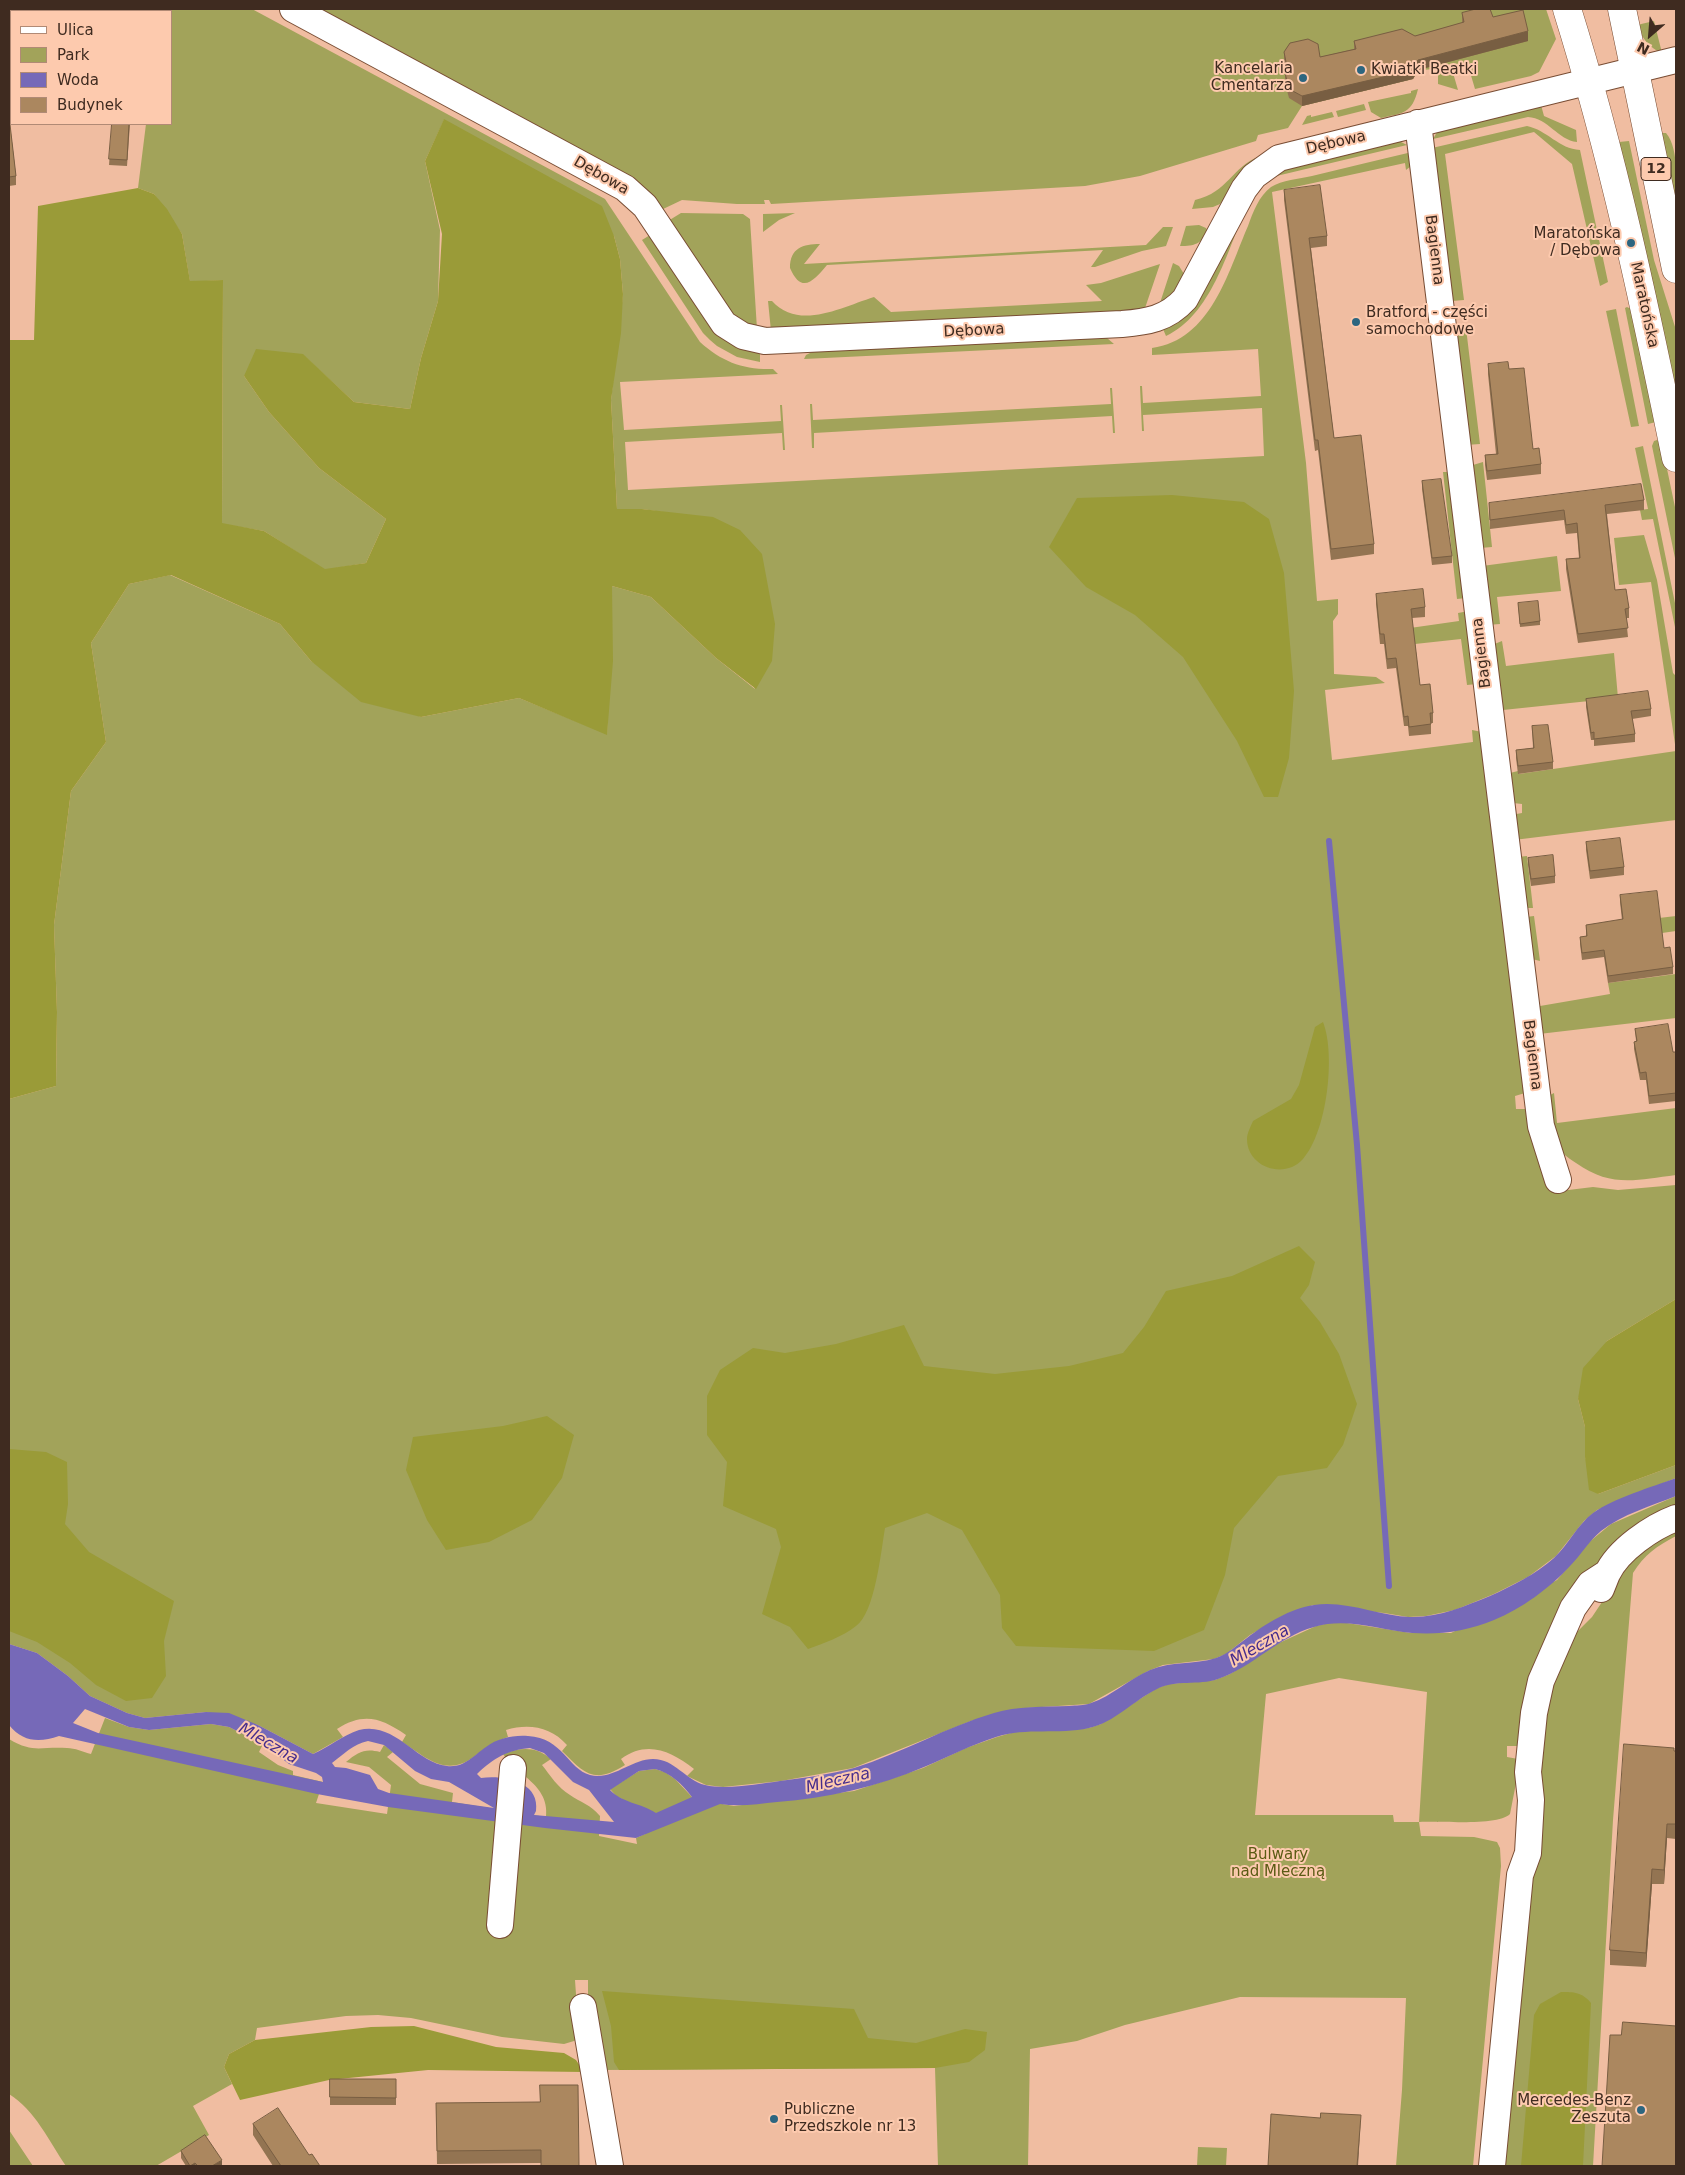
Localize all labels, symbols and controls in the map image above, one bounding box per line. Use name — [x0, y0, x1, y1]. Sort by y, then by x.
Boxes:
legend — [10, 10, 172, 125]
north arrow — [1625, 10, 1675, 60]
text: Ulica — [57, 21, 94, 39]
text: N — [1634, 39, 1652, 58]
text: Park — [57, 46, 89, 64]
place label: Kancelaria Cmentarza — [1211, 60, 1293, 95]
place label: Kwiatki Beatki — [1371, 61, 1477, 79]
marker: Kwiatki Beatki — [1355, 64, 1367, 76]
text: Woda — [57, 71, 99, 89]
marker: Kancelaria Cmentarza — [1297, 72, 1309, 84]
text: Budynek — [57, 96, 123, 114]
street label: Dębowa — [1304, 127, 1368, 159]
street label: Dębowa — [570, 153, 632, 199]
road number: 12 — [1641, 157, 1671, 180]
street label: Bagienna — [1421, 214, 1447, 286]
place label: Maratońska / Dębowa — [1534, 225, 1621, 260]
marker: Maratońska / Dębowa — [1625, 237, 1637, 249]
street label: Maratońska — [1626, 260, 1662, 350]
place label: Bratford - części samochodowe — [1366, 304, 1488, 339]
marker: Bratford - części samochodowe — [1350, 316, 1362, 328]
street label: Dębowa — [943, 320, 1005, 342]
street label: Bagienna — [1469, 617, 1495, 689]
street label: Bagienna — [1519, 1019, 1545, 1091]
water label: Mleczna — [1227, 1621, 1293, 1671]
water label: Mleczna — [235, 1719, 301, 1769]
water label: Mleczna — [804, 1764, 872, 1798]
park label: Bulwary nad Mleczną — [1231, 1846, 1325, 1881]
place label: Mercedes-Benz Zeszuta — [1517, 2092, 1631, 2127]
place label: Publiczne Przedszkole nr 13 — [784, 2101, 916, 2136]
marker: Mercedes-Benz Zeszuta — [1635, 2104, 1647, 2116]
marker: Publiczne Przedszkole nr 13 — [768, 2113, 780, 2125]

